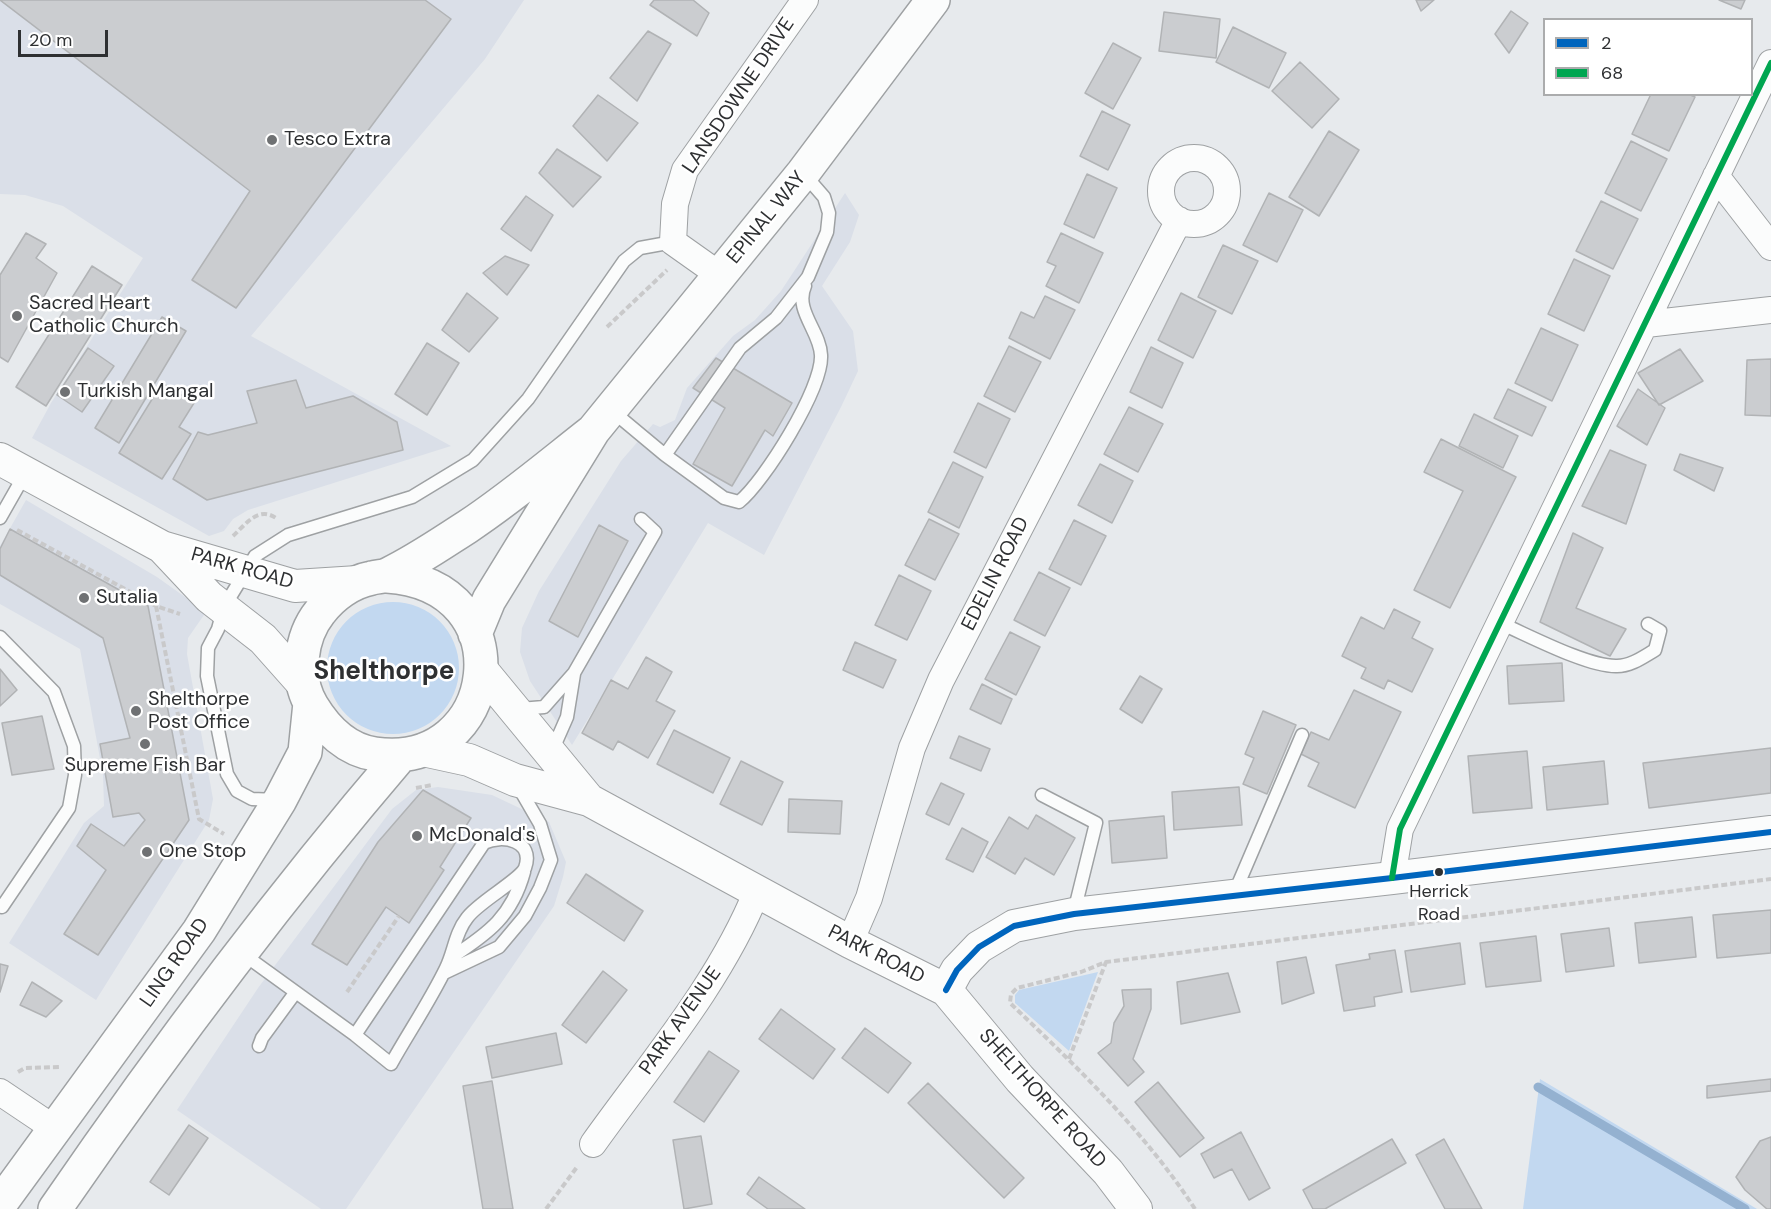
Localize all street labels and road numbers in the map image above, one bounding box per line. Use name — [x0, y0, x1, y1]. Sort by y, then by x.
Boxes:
street label: LANSDOWNE DRIVE — [678, 14, 800, 178]
street label: EPINAL WAY — [722, 167, 812, 269]
street label: EDELIN ROAD — [957, 513, 1035, 635]
street label: PARK ROAD — [188, 543, 296, 595]
street label: LING ROAD — [136, 914, 214, 1012]
street label: PARK ROAD — [824, 920, 928, 990]
street label: PARK AVENUE — [635, 962, 727, 1080]
street label: SHELTHORPE ROAD — [973, 1025, 1111, 1173]

